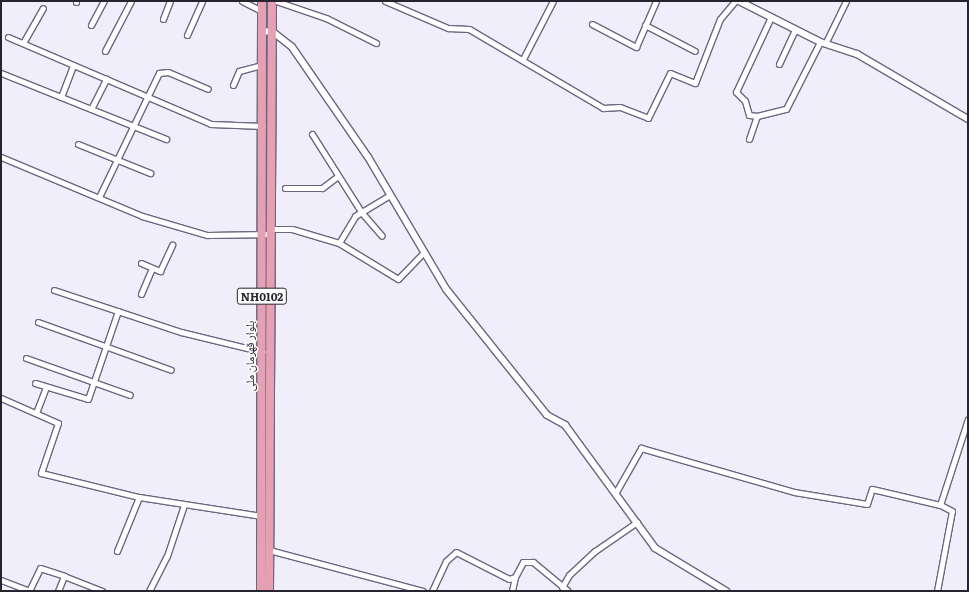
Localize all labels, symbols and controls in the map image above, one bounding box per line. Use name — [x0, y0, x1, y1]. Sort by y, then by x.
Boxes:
road number: NH0102 — [236, 287, 288, 305]
street label: بلوار قهرمان ملی — [243, 321, 257, 391]

